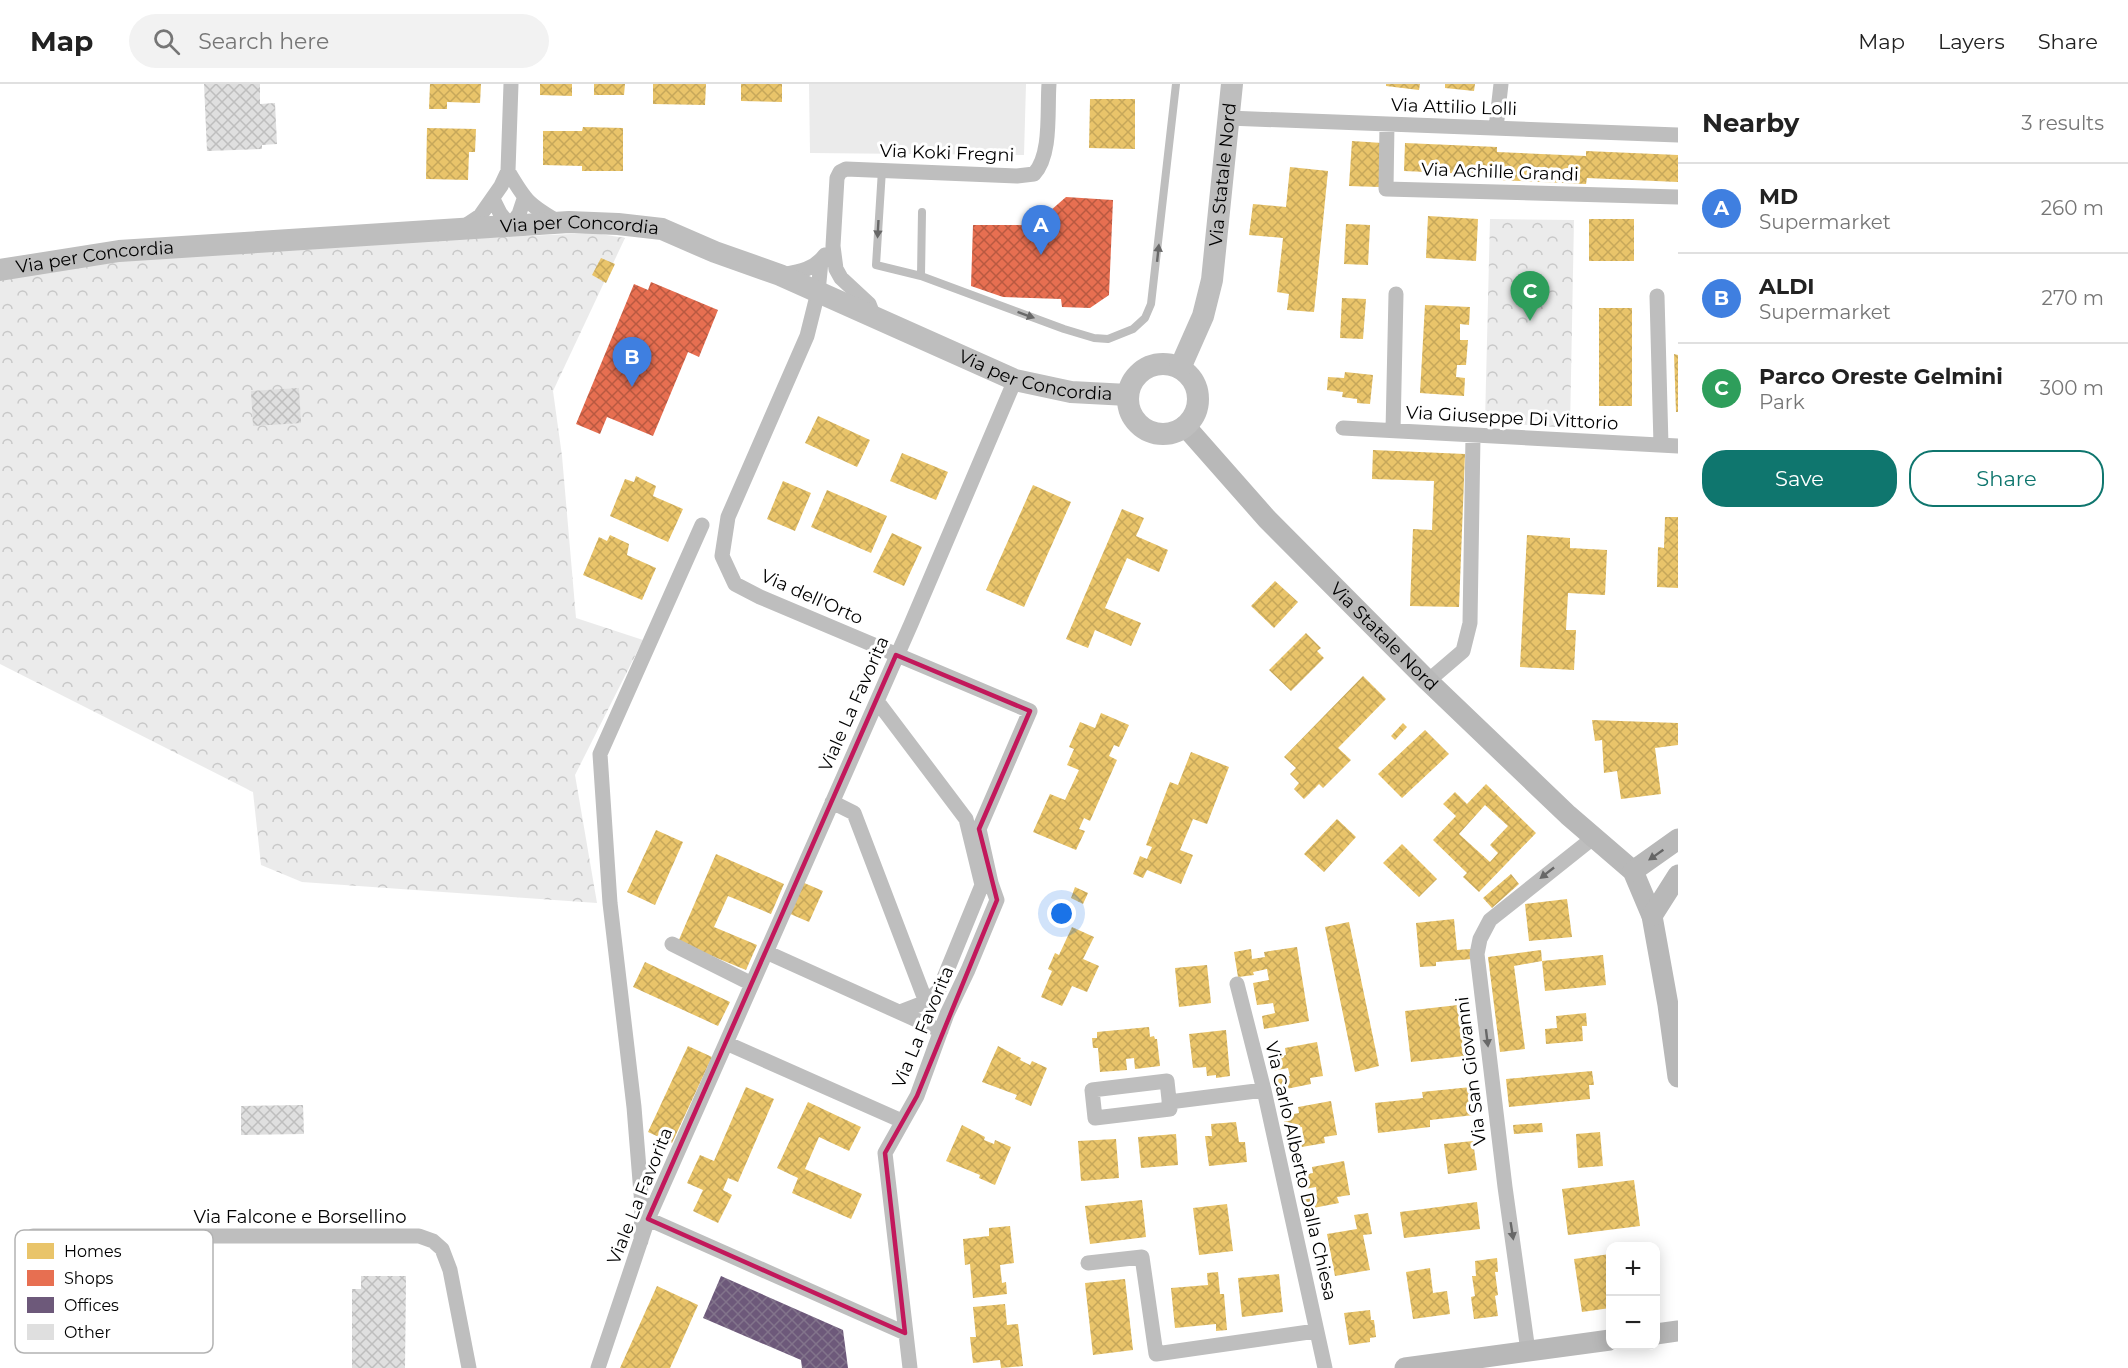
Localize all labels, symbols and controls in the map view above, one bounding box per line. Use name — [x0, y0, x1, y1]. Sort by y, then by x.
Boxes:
search box — [129, 14, 549, 68]
text: Map — [30, 24, 93, 58]
icon: search — [150, 25, 183, 58]
text: Search here — [198, 28, 329, 55]
text: Map — [1858, 29, 1905, 54]
text: Layers — [1938, 29, 2005, 54]
text: Share — [2038, 29, 2098, 54]
street label: Via Attilio Lolli — [1390, 94, 1518, 120]
street label: Via Statale Nord — [1204, 102, 1241, 247]
text: Nearby — [1702, 107, 1799, 139]
text: 3 results — [2021, 111, 2104, 135]
street label: Via Koki Fregni — [879, 140, 1015, 166]
street label: Via Achille Grandi — [1421, 158, 1579, 186]
text: MD — [1759, 183, 1798, 210]
text: A — [1714, 196, 1729, 220]
text: 260 m — [2041, 196, 2104, 220]
pin: A — [1022, 206, 1060, 255]
text: Supermarket — [1759, 210, 1891, 234]
street label: Via per Concordia — [499, 211, 660, 240]
one-way arrow — [874, 219, 883, 238]
street label: Via per Concordia — [14, 236, 175, 278]
one-way arrow — [1153, 244, 1163, 263]
pin: C — [1510, 272, 1550, 321]
text: ALDI — [1759, 273, 1815, 300]
text: B — [1714, 286, 1729, 310]
text: 270 m — [2042, 286, 2104, 310]
text: Supermarket — [1759, 300, 1891, 324]
one-way arrow — [1017, 311, 1035, 321]
pin: B — [612, 338, 652, 387]
street label: Via per Concordia — [955, 345, 1113, 405]
text: Parco Oreste Gelmini — [1759, 363, 2003, 390]
text: C — [1714, 376, 1729, 400]
text: 300 m — [2040, 376, 2104, 400]
text: Park — [1759, 390, 1805, 414]
street label: Via Giuseppe Di Vittorio — [1405, 401, 1619, 435]
button: Save — [1702, 450, 1897, 507]
button: Share — [1909, 450, 2104, 507]
street label: Via dell'Orto — [758, 565, 866, 629]
street label: Via Statale Nord — [1325, 578, 1443, 696]
street label: Viale La Favorita — [814, 633, 894, 775]
one-way arrow — [1648, 849, 1664, 861]
one-way arrow — [1539, 867, 1554, 879]
your location — [1047, 899, 1076, 928]
street label: Via La Favorita — [887, 963, 959, 1091]
street label: Via San Giovanni — [1451, 995, 1491, 1147]
one-way arrow — [1482, 1029, 1492, 1048]
street label: Via Carlo Alberto Dalla Chiesa — [1260, 1039, 1342, 1303]
street label: Viale La Favorita — [603, 1124, 677, 1268]
street label: Via Falcone e Borsellino — [193, 1206, 407, 1228]
one-way arrow — [1507, 1222, 1516, 1241]
legend — [15, 1230, 213, 1353]
text: Homes — [64, 1242, 122, 1261]
map controls — [1606, 1242, 1660, 1350]
button: + — [1606, 1242, 1660, 1296]
text: Shops — [64, 1269, 114, 1288]
text: Offices — [64, 1296, 119, 1315]
button: − — [1606, 1296, 1660, 1350]
text: Other — [64, 1323, 111, 1342]

